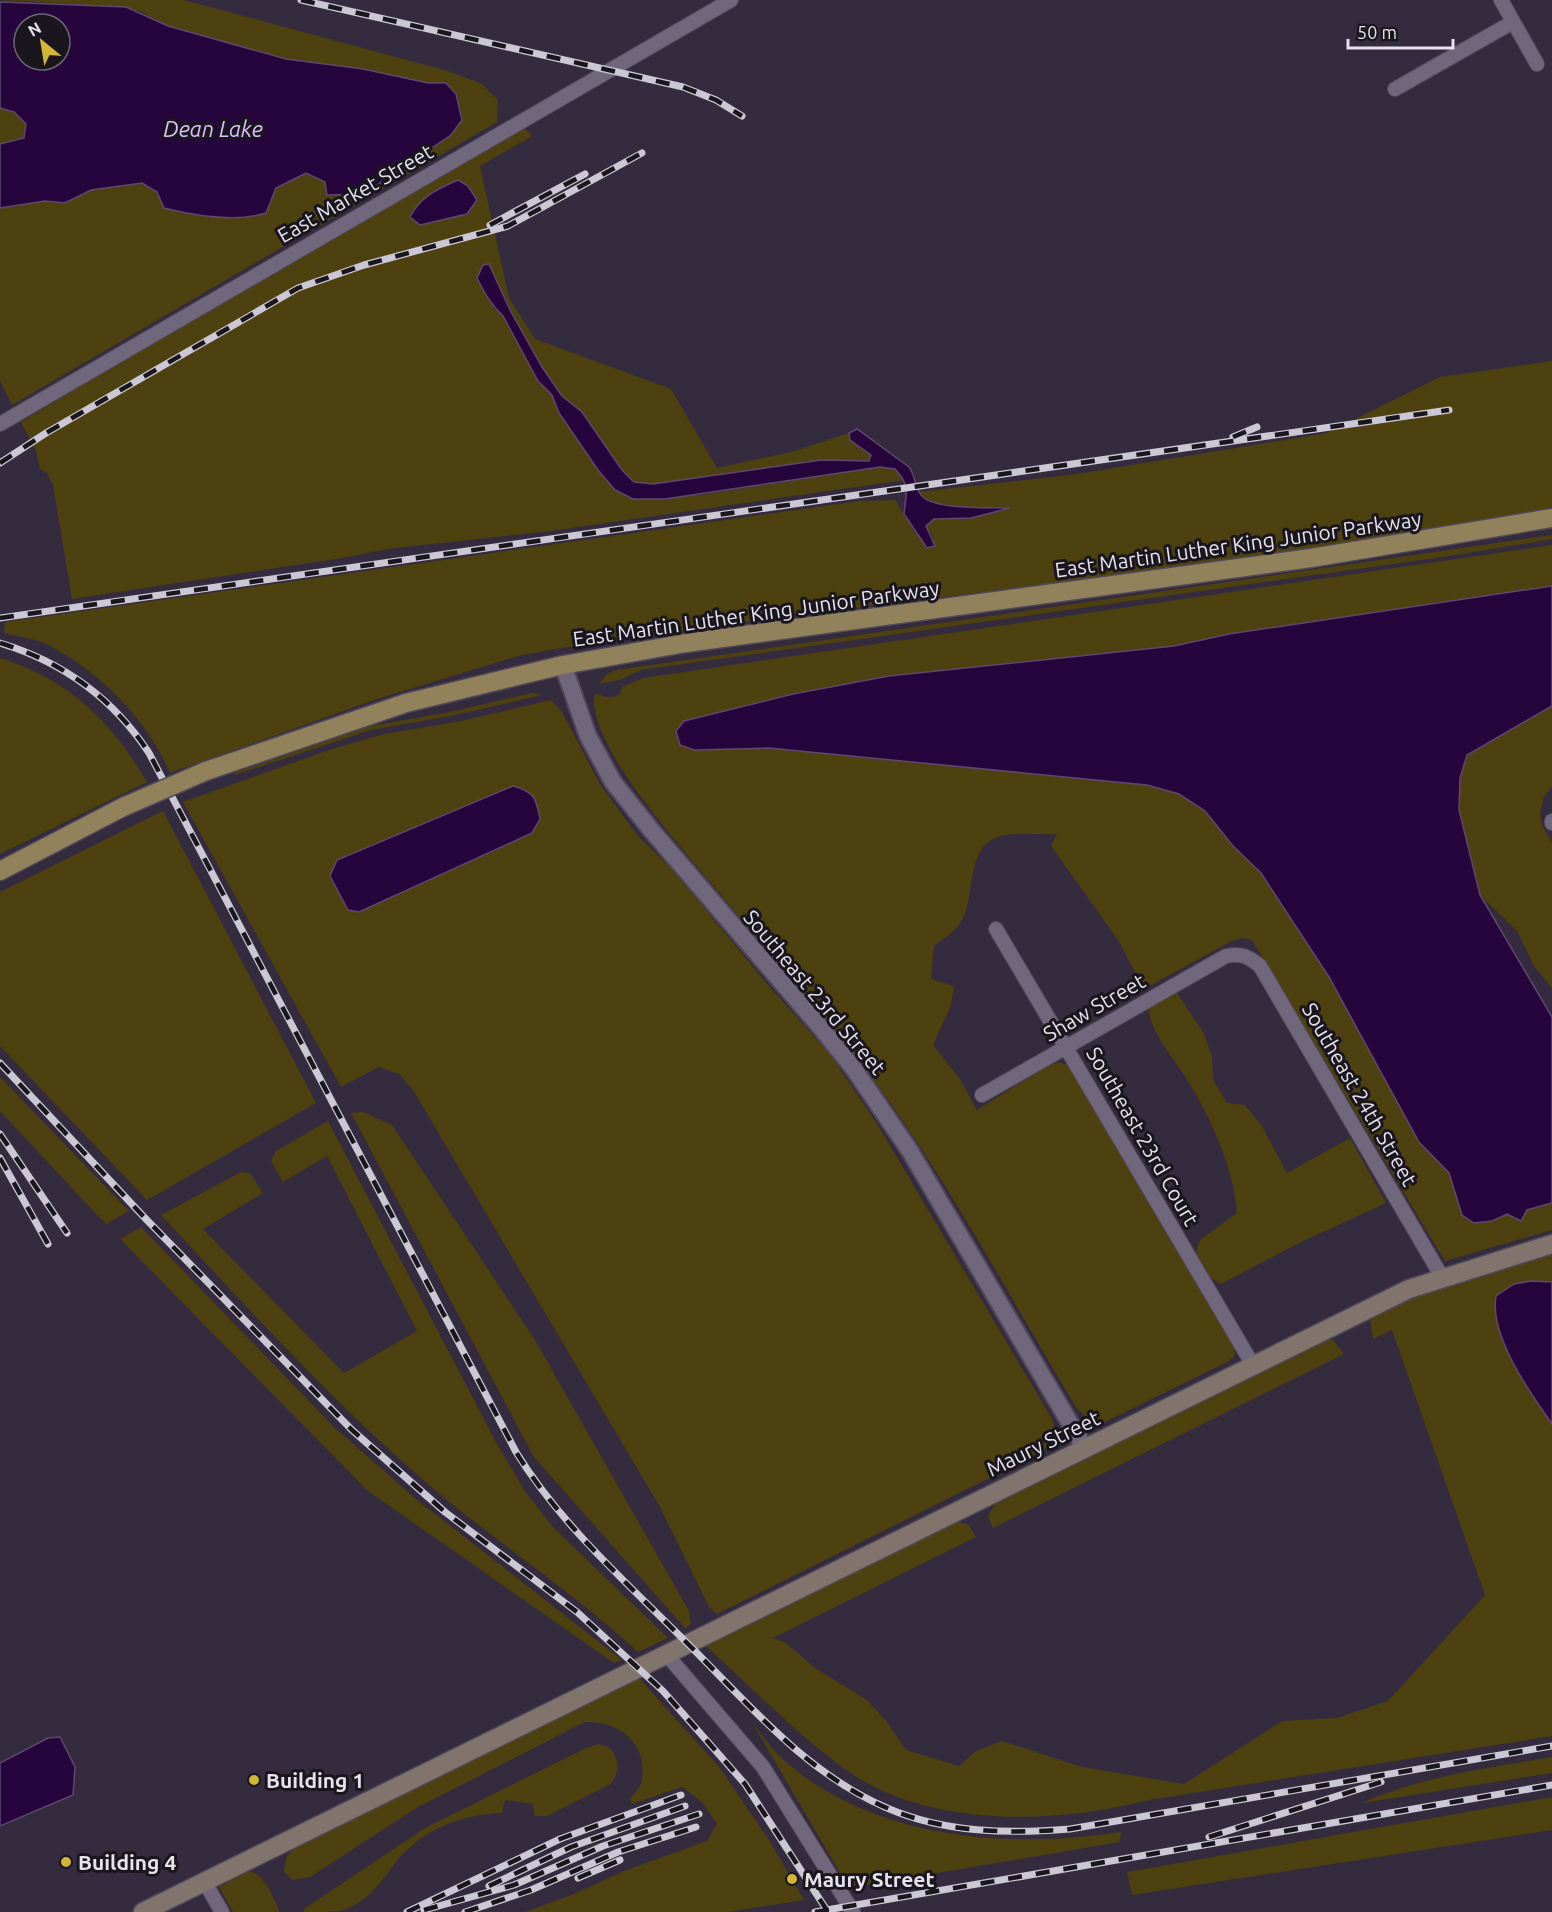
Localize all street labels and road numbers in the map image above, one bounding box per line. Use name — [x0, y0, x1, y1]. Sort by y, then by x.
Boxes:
street label: East Market Street — [273, 139, 437, 247]
street label: East Martin Luther King Junior Parkway — [1053, 506, 1423, 582]
street label: East Martin Luther King Junior Parkway — [571, 575, 941, 651]
street label: Southeast 23rd Street — [739, 905, 891, 1079]
street label: Shaw Street — [1039, 968, 1149, 1046]
street label: Southeast 24th Street — [1298, 998, 1422, 1190]
street label: Southeast 23rd Court — [1082, 1042, 1204, 1230]
street label: Maury Street — [982, 1405, 1104, 1481]

